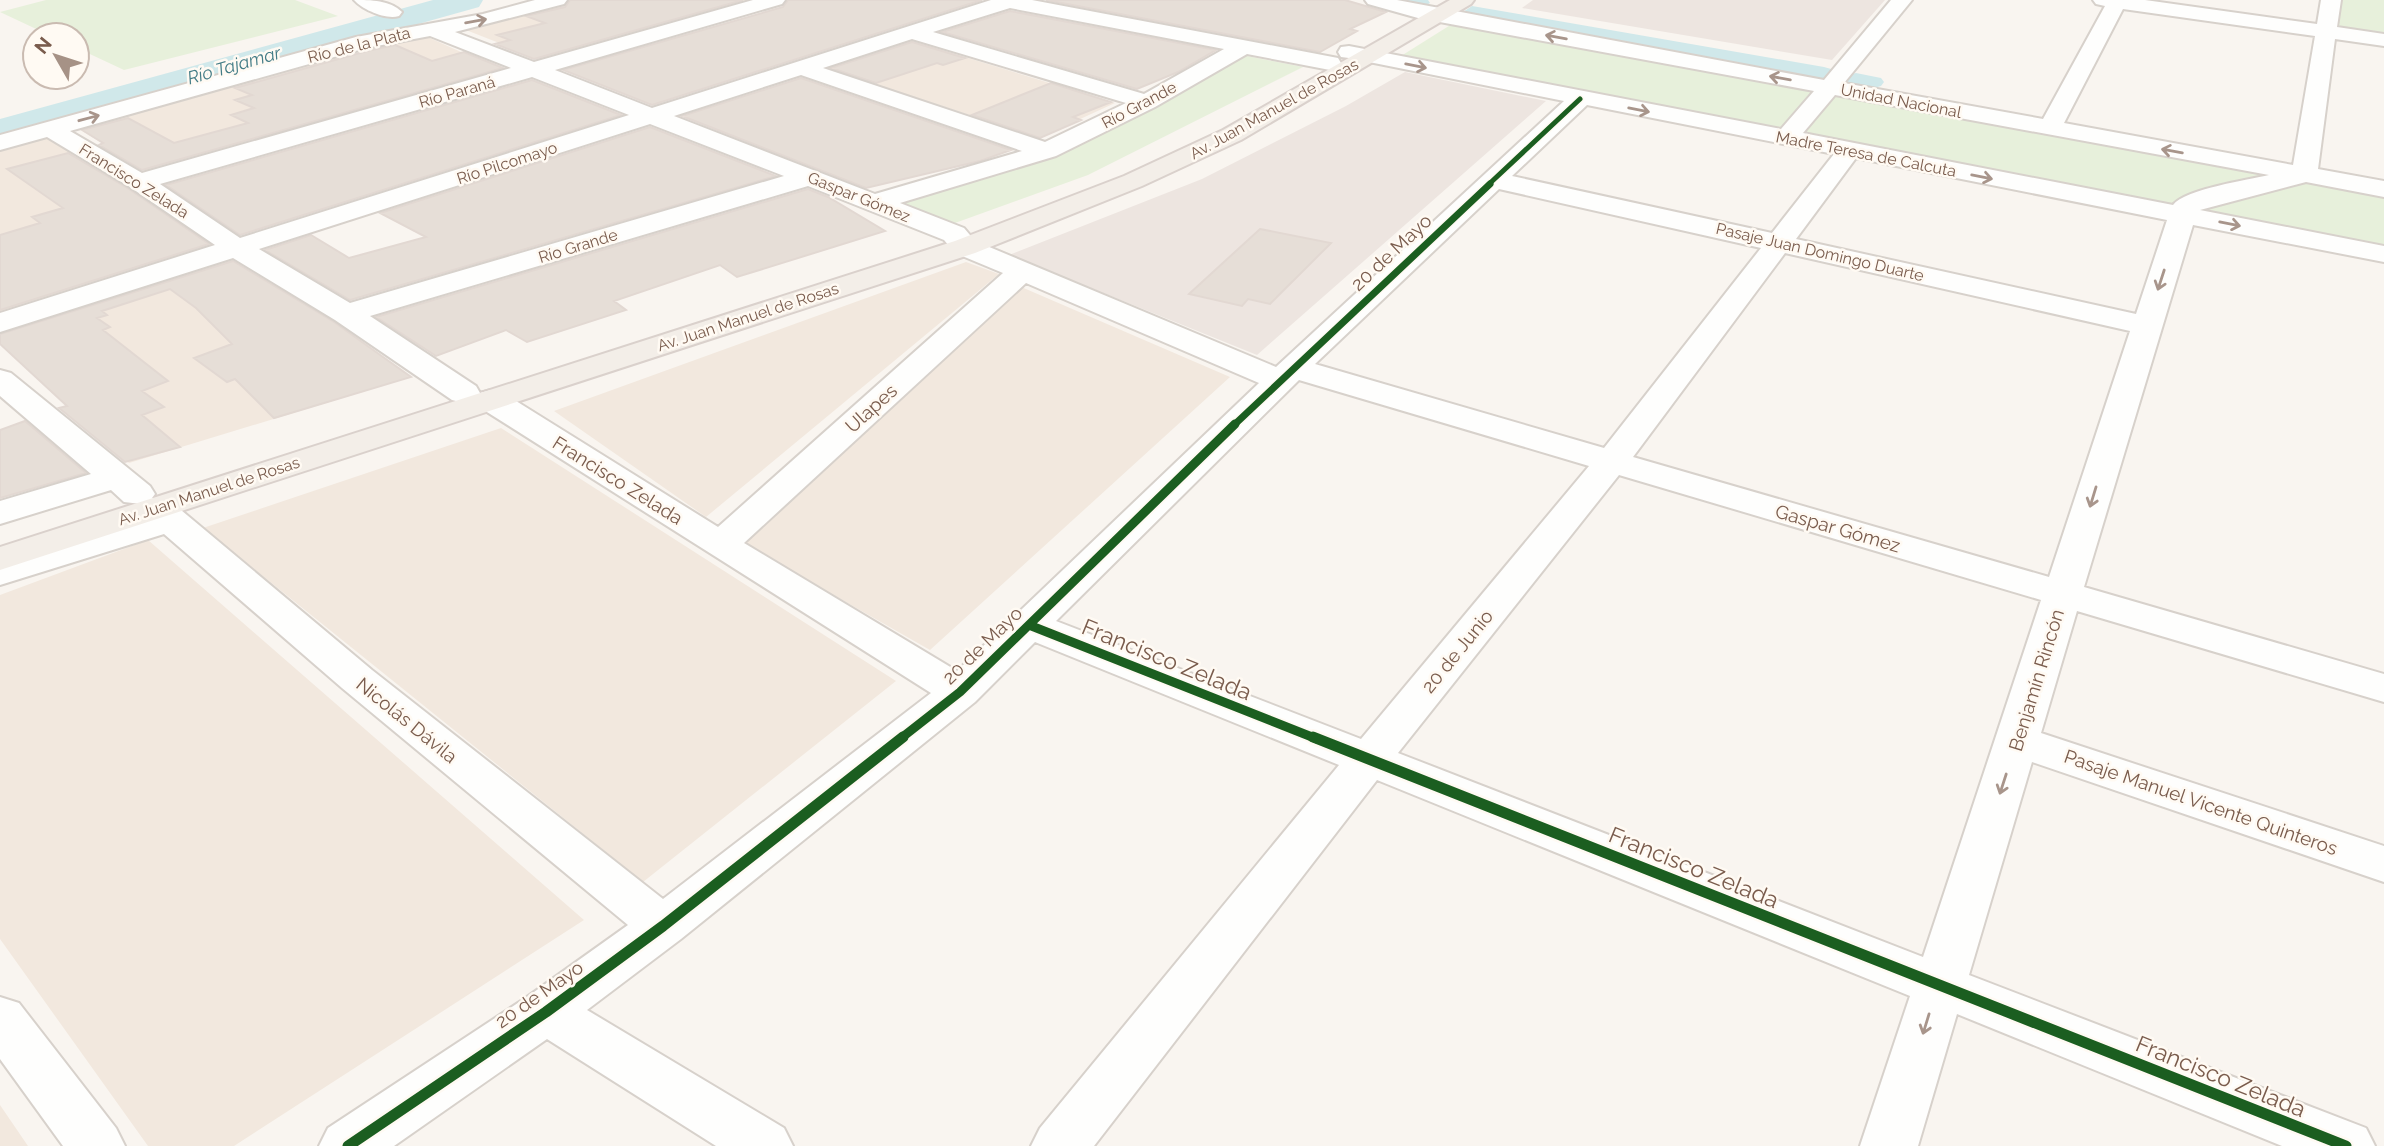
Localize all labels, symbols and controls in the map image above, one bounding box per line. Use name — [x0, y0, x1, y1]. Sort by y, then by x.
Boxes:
one-way arrow — [464, 14, 487, 27]
north arrow — [21, 21, 91, 91]
street label: Río de la Plata — [306, 23, 412, 67]
one-way arrow — [1545, 30, 1568, 44]
text: N — [30, 33, 56, 58]
water label: Río Tajamar — [185, 41, 284, 88]
street label: Av. Juan Manuel de Rosas — [1186, 55, 1362, 163]
one-way arrow — [1404, 59, 1427, 73]
one-way arrow — [1769, 71, 1792, 85]
street label: Río Paraná — [417, 72, 497, 112]
street label: Río Grande — [1098, 77, 1180, 133]
street label: Unidad Nacional — [1839, 80, 1964, 122]
one-way arrow — [1627, 104, 1650, 118]
one-way arrow — [78, 111, 100, 124]
street label: Madre Teresa de Calcuta — [1774, 127, 1958, 181]
street label: Río Pilcomayo — [454, 138, 560, 188]
street label: Francisco Zelada — [76, 140, 192, 222]
one-way arrow — [2161, 143, 2184, 157]
street label: Gaspar Gómez — [805, 168, 913, 226]
one-way arrow — [1970, 171, 1993, 184]
street label: 20 de Mayo — [1346, 209, 1436, 295]
one-way arrow — [2218, 218, 2241, 231]
street label: Pasaje Juan Domingo Duarte — [1714, 219, 1926, 285]
street label: Río Grande — [536, 225, 620, 267]
one-way arrow — [2154, 268, 2166, 290]
street label: Av. Juan Manuel de Rosas — [655, 279, 841, 355]
street label: Ulapes — [841, 379, 901, 437]
street label: Francisco Zelada — [549, 431, 687, 529]
street label: Av. Juan Manuel de Rosas — [116, 453, 302, 529]
one-way arrow — [2085, 485, 2098, 507]
street label: Gaspar Gómez — [1773, 500, 1903, 556]
street label: 20 de Mayo — [938, 602, 1026, 688]
street label: 20 de Junio — [1417, 605, 1497, 697]
street label: Benjamín Rincón — [2004, 606, 2068, 754]
street label: Francisco Zelada — [1078, 613, 1256, 705]
street label: Nicolás Dávila — [352, 673, 462, 767]
street label: Pasaje Manuel Vicente Quinteros — [2061, 745, 2341, 859]
one-way arrow — [1996, 773, 2009, 795]
street label: Francisco Zelada — [1605, 821, 1783, 913]
street label: 20 de Mayo — [491, 956, 587, 1032]
one-way arrow — [1918, 1013, 1931, 1035]
street label: Francisco Zelada — [2132, 1030, 2310, 1122]

